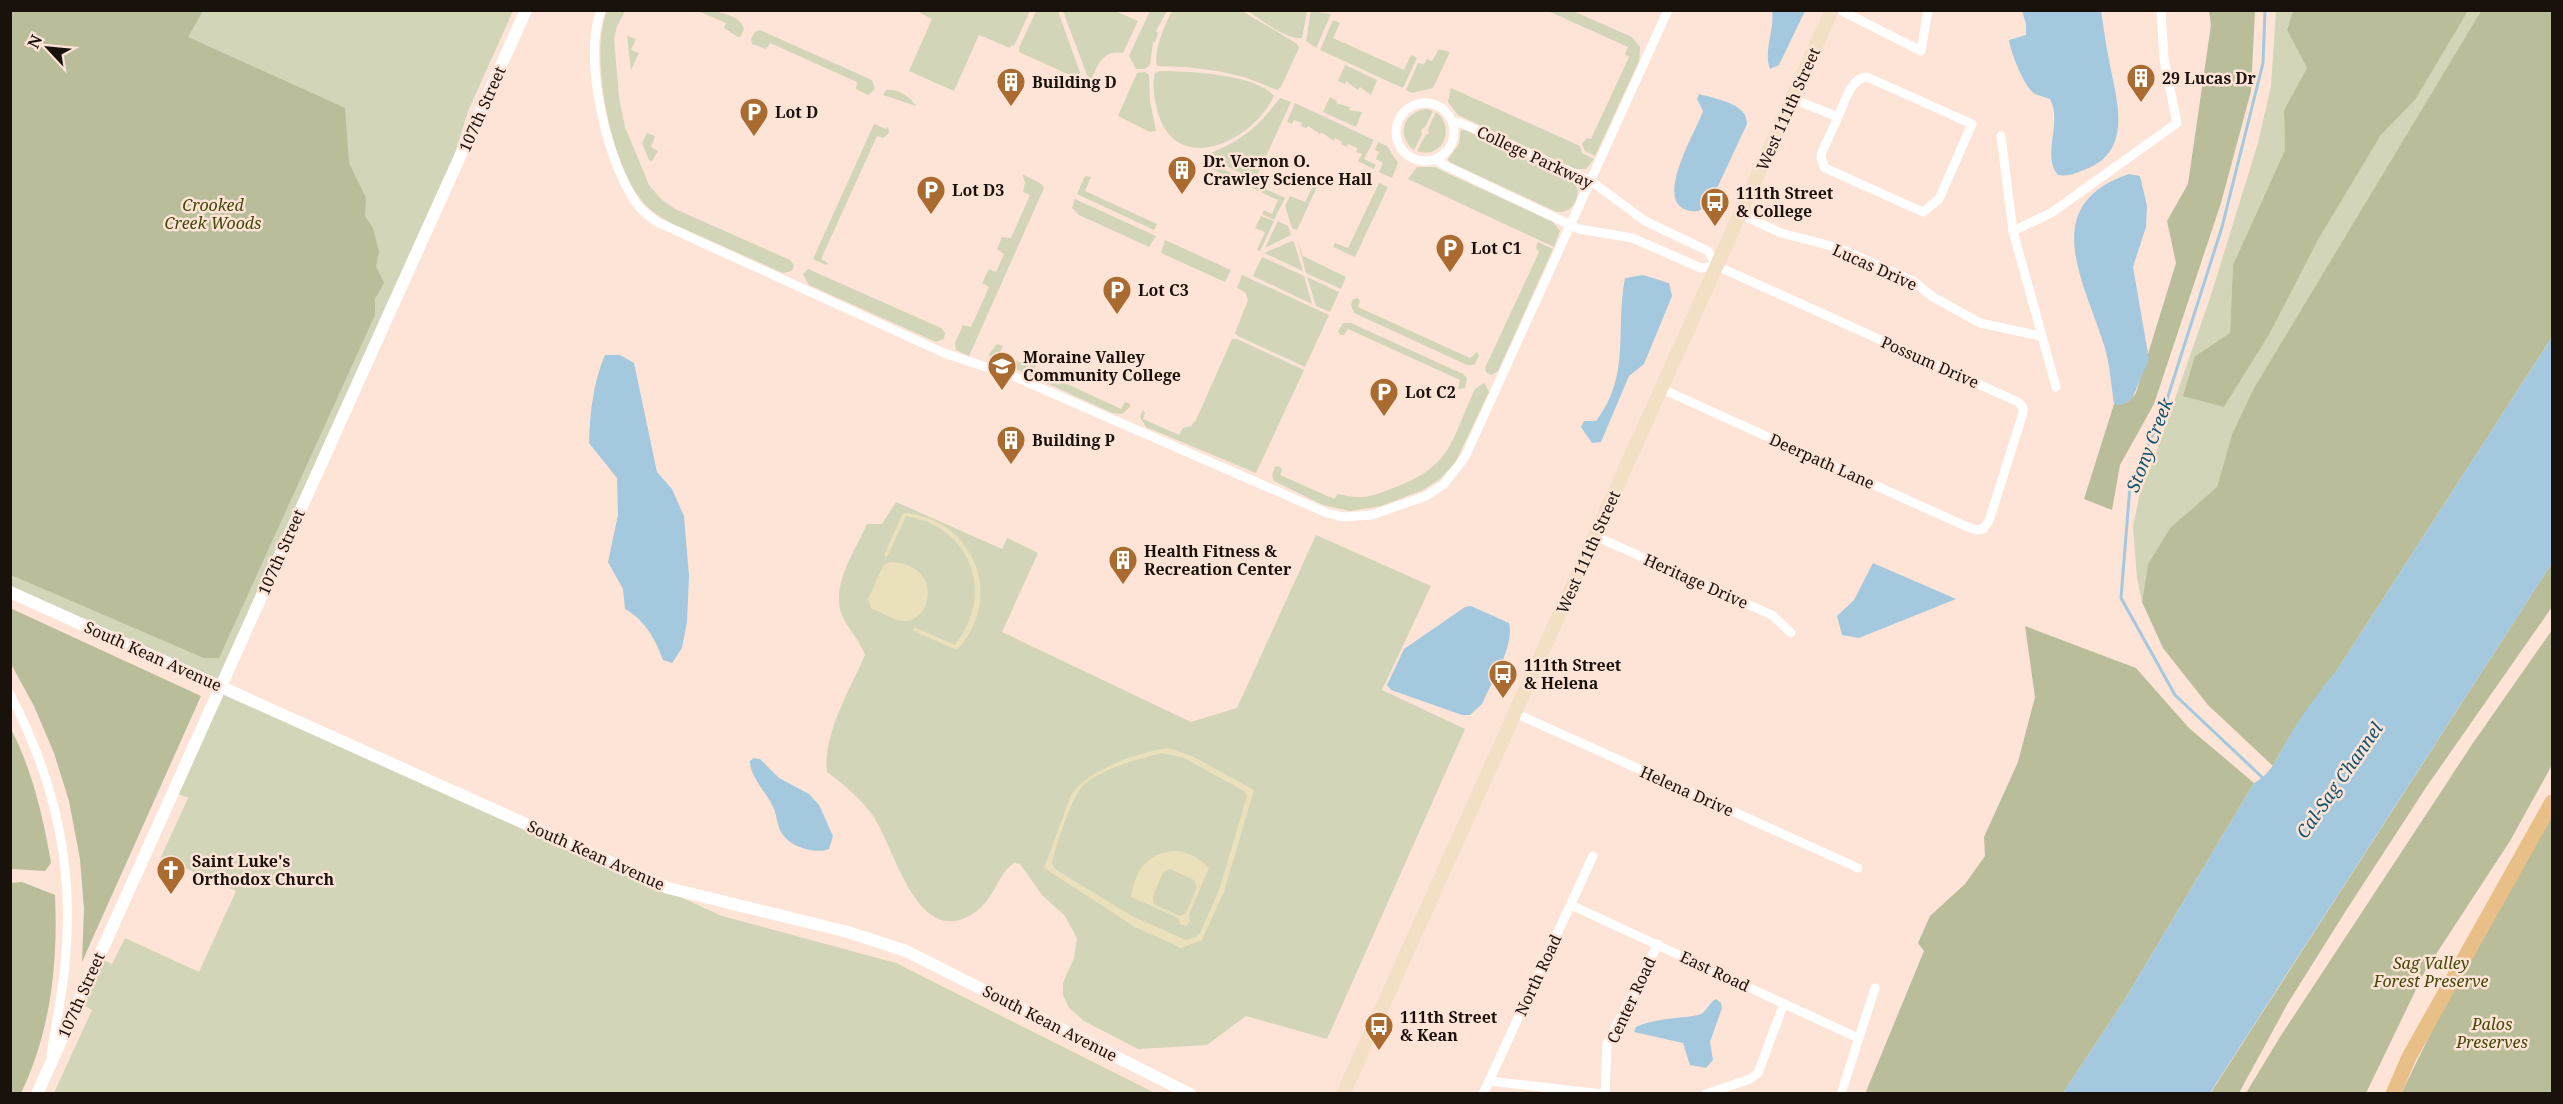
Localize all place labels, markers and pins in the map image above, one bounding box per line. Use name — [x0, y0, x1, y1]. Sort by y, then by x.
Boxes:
building icon: 29 Lucas Dr — [2125, 62, 2157, 104]
building icon: Building D — [995, 66, 1027, 108]
place label: 29 Lucas Dr — [2162, 67, 2257, 89]
place label: Building D — [1032, 71, 1117, 93]
parking icon: Lot D — [738, 96, 770, 138]
place label: Lot D — [775, 101, 818, 123]
place label: Dr. Vernon O. Crawley Science Hall — [1203, 150, 1372, 190]
building icon: Dr. Vernon O. Crawley Science Hall — [1166, 154, 1198, 196]
parking icon: Lot D3 — [915, 174, 947, 216]
place label: Lot D3 — [952, 179, 1004, 201]
place label: 111th Street & College — [1736, 182, 1834, 222]
bus stop icon: 111th Street & College — [1699, 186, 1731, 228]
parking icon: Lot C1 — [1434, 232, 1466, 274]
place label: Lot C1 — [1471, 237, 1522, 259]
parking icon: Lot C3 — [1101, 274, 1133, 316]
place label: Lot C3 — [1138, 279, 1189, 301]
place label: Moraine Valley Community College — [1023, 346, 1181, 386]
school or university icon: Moraine Valley Community College — [986, 350, 1018, 392]
parking icon: Lot C2 — [1368, 376, 1400, 418]
place label: Lot C2 — [1405, 381, 1456, 403]
building icon: Building P — [995, 424, 1027, 466]
place label: Building P — [1032, 429, 1115, 451]
place label: Health Fitness & Recreation Center — [1144, 540, 1292, 580]
building icon: Health Fitness & Recreation Center — [1107, 544, 1139, 586]
place label: 111th Street & Helena — [1524, 654, 1622, 694]
bus stop icon: 111th Street & Helena — [1487, 658, 1519, 700]
place label: Saint Luke's Orthodox Church — [192, 850, 334, 890]
church icon: Saint Luke's Orthodox Church — [155, 854, 187, 896]
place label: 111th Street & Kean — [1400, 1006, 1498, 1046]
bus stop icon: 111th Street & Kean — [1363, 1010, 1395, 1052]

